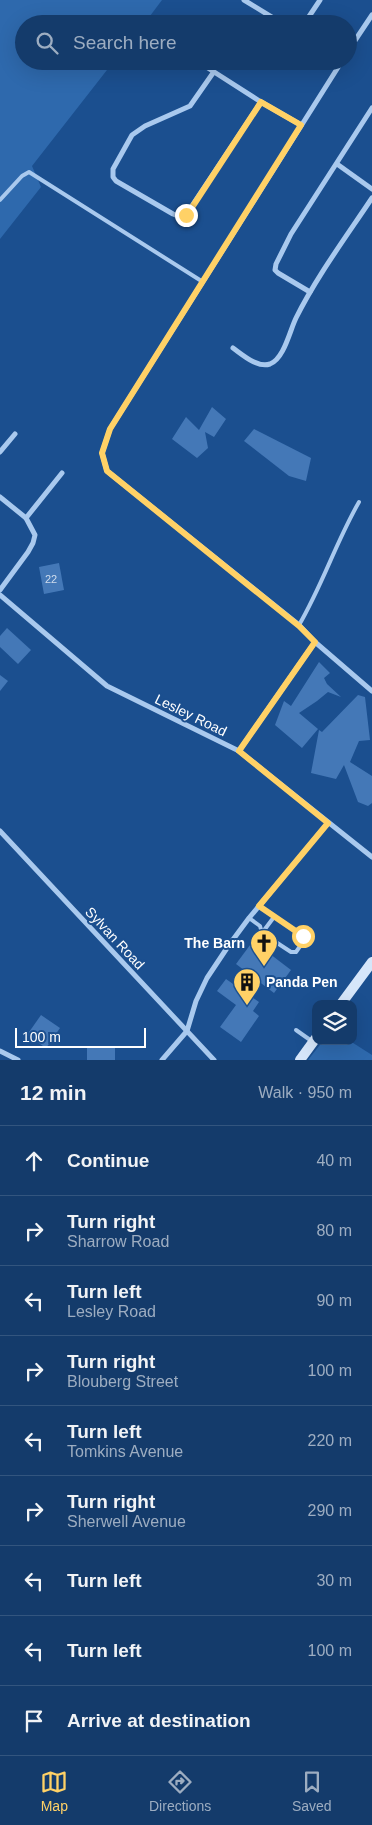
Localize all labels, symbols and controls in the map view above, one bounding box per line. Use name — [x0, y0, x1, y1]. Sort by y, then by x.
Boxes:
search box — [15, 15, 357, 70]
icon: search — [33, 29, 61, 57]
text: Search here — [73, 32, 177, 53]
route end — [175, 204, 198, 227]
house number: 22 — [45, 573, 57, 585]
street label: Lesley Road — [153, 691, 229, 739]
street label: Sylvan Road — [82, 904, 148, 972]
route start — [292, 925, 315, 948]
church icon: The Barn — [249, 928, 279, 967]
place label: The Barn — [184, 935, 245, 951]
building icon: Panda Pen — [232, 967, 262, 1006]
place label: Panda Pen — [266, 974, 338, 990]
map controls — [312, 1000, 357, 1045]
button: layers — [312, 1000, 357, 1045]
scale bar — [15, 1025, 146, 1048]
text: 100 m — [22, 1029, 61, 1045]
text: 12 min — [20, 1081, 87, 1104]
text: Walk · 950 m — [258, 1084, 352, 1101]
icon: ahead — [20, 1147, 48, 1175]
text: Continue — [67, 1150, 149, 1171]
text: 40 m — [316, 1152, 352, 1169]
text: Turn right — [67, 1211, 155, 1232]
icon: right — [20, 1217, 48, 1245]
text: 80 m — [316, 1222, 352, 1239]
text: Sharrow Road — [67, 1233, 169, 1250]
text: Turn left — [67, 1281, 142, 1302]
icon: left — [20, 1287, 48, 1315]
text: 90 m — [316, 1292, 352, 1309]
text: Lesley Road — [67, 1303, 156, 1320]
text: Turn right — [67, 1351, 155, 1372]
icon: right — [20, 1357, 48, 1385]
text: 100 m — [308, 1362, 352, 1379]
text: Blouberg Street — [67, 1373, 178, 1390]
text: Turn left — [67, 1421, 142, 1442]
icon: left — [20, 1427, 48, 1455]
text: 220 m — [308, 1432, 352, 1449]
text: Tomkins Avenue — [67, 1443, 183, 1460]
text: Turn right — [67, 1491, 155, 1512]
icon: right — [20, 1497, 48, 1525]
text: 290 m — [308, 1502, 352, 1519]
text: Sherwell Avenue — [67, 1513, 186, 1530]
icon: left — [20, 1567, 48, 1595]
text: Turn left — [67, 1570, 142, 1591]
text: 30 m — [316, 1572, 352, 1589]
icon: left — [20, 1637, 48, 1665]
text: Turn left — [67, 1640, 142, 1661]
text: 100 m — [308, 1642, 352, 1659]
icon: arrive — [20, 1707, 48, 1735]
text: Arrive at destination — [67, 1710, 251, 1731]
tab: Map — [40, 1768, 68, 1814]
tab: Directions — [149, 1768, 211, 1814]
tab: Saved — [292, 1768, 332, 1814]

